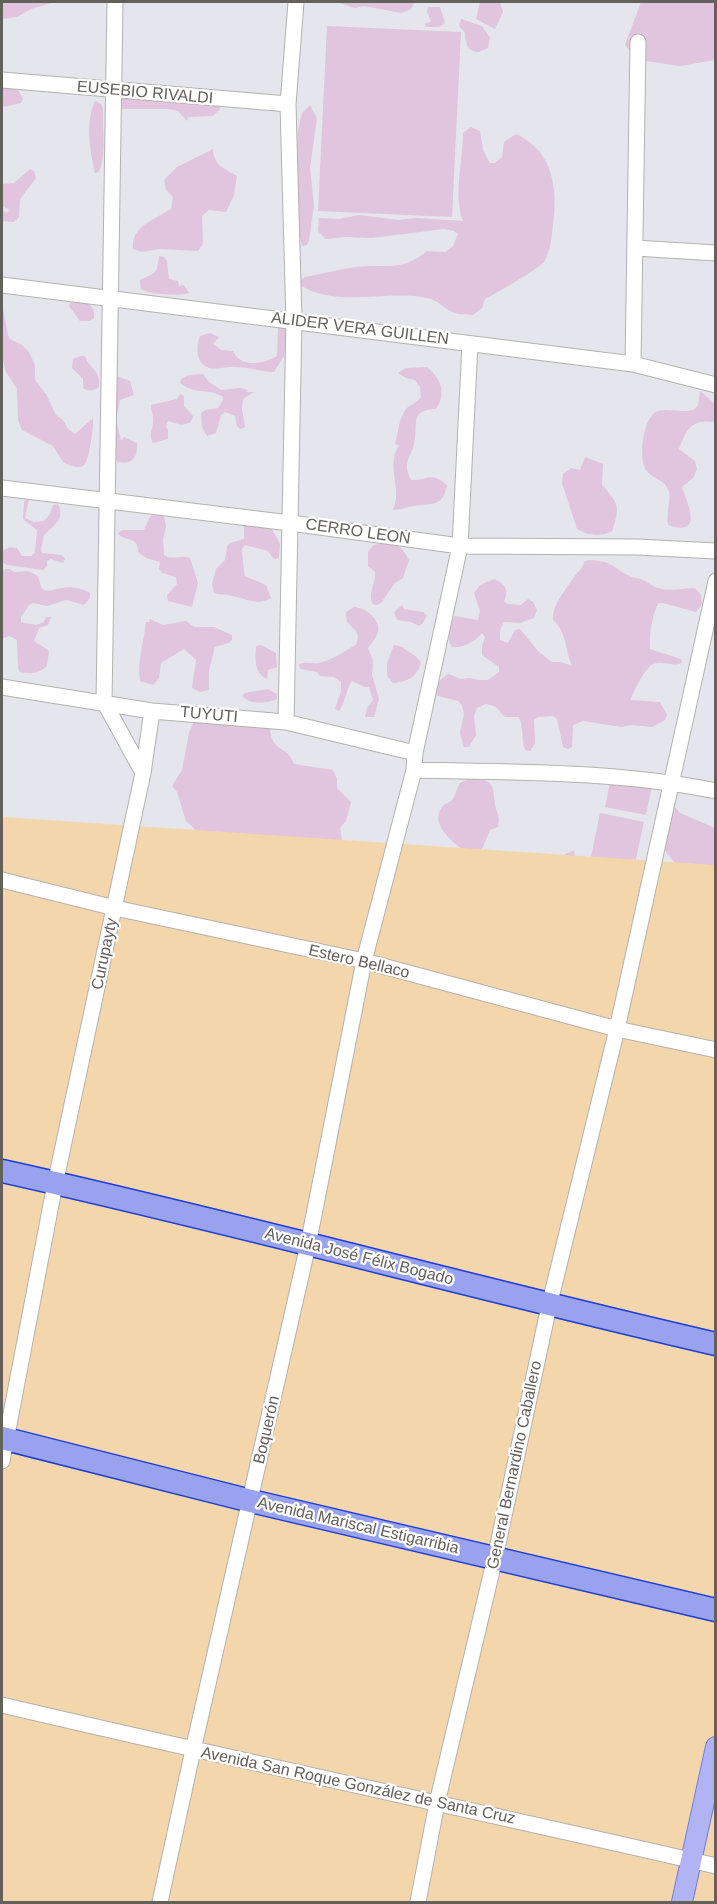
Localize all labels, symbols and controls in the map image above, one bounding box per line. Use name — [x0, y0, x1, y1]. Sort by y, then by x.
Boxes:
street label: EUSEBIO RIVALDI — [76, 77, 214, 109]
street label: ALIDER VERA GUILLEN — [270, 309, 450, 349]
street label: CERRO LEON — [304, 515, 412, 549]
street label: TUYUTI — [179, 703, 239, 727]
street label: Curupayty — [88, 916, 122, 992]
street label: Estero Bellaco — [307, 941, 411, 983]
street label: Avenida José Félix Bogado — [263, 1224, 455, 1290]
street label: General Bernardino Caballero — [484, 1359, 546, 1571]
street label: Boquerón — [250, 1394, 284, 1466]
street label: Avenida Mariscal Estigarribia — [255, 1493, 461, 1559]
street label: Avenida San Roque González de Santa Cruz — [199, 1743, 517, 1829]

